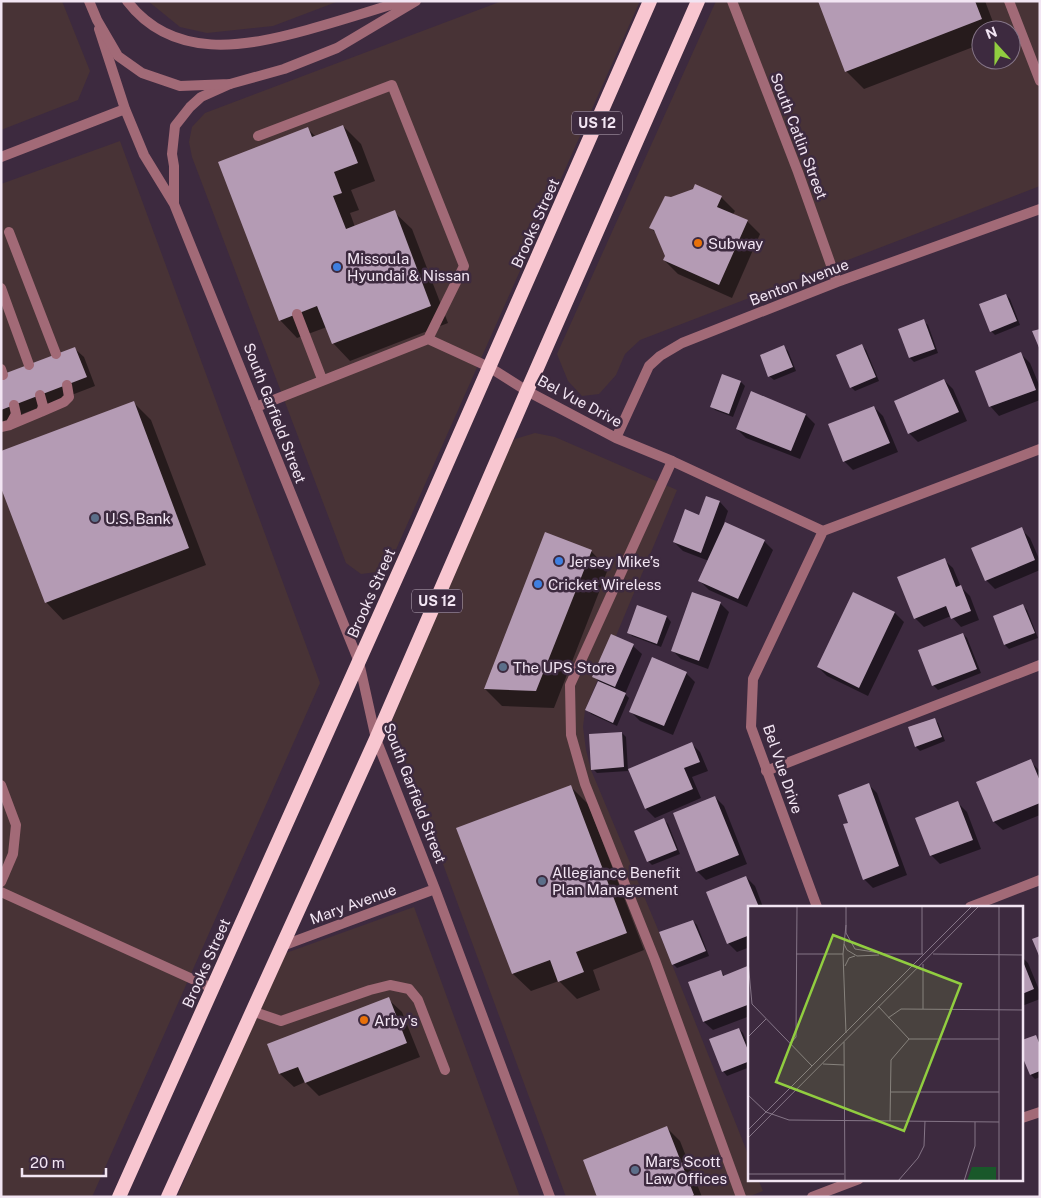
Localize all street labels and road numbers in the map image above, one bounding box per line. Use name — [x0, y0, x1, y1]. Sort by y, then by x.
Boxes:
street label: South Catlin Street — [767, 71, 831, 202]
road number: US 12 — [572, 112, 622, 134]
street label: Brooks Street — [508, 176, 562, 270]
street label: Benton Avenue — [747, 255, 851, 309]
street label: South Garfield Street — [240, 340, 310, 486]
street label: Bel Vue Drive — [535, 372, 625, 430]
street label: Brooks Street — [344, 546, 398, 640]
road number: US 12 — [412, 590, 462, 612]
street label: South Garfield Street — [380, 720, 450, 866]
street label: Bel Vue Drive — [760, 722, 806, 816]
street label: Mary Avenue — [307, 880, 399, 928]
street label: Brooks Street — [179, 916, 233, 1010]

